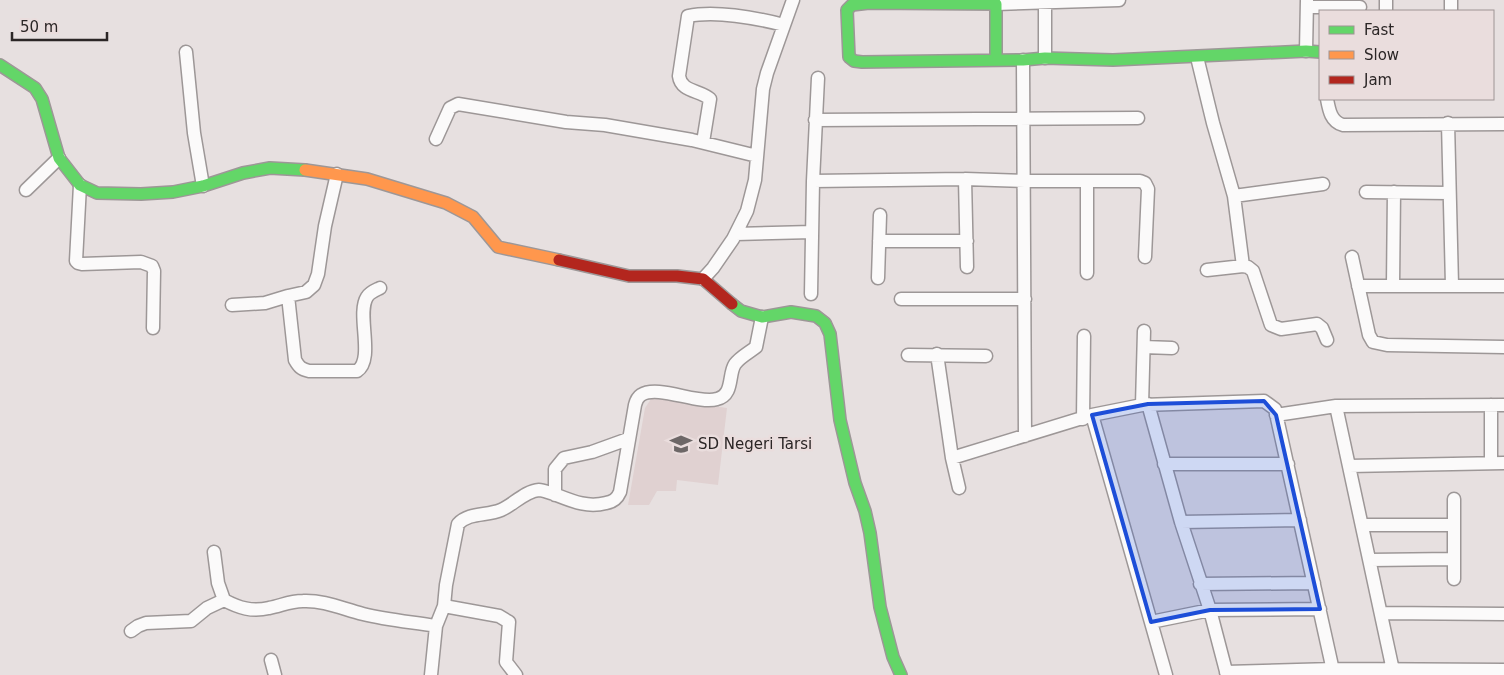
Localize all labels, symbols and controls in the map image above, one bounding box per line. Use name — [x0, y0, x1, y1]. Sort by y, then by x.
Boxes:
scale bar — [12, 10, 108, 42]
legend — [1319, 10, 1494, 100]
text: 50 m — [20, 18, 58, 36]
text: Fast — [1364, 21, 1394, 39]
text: Slow — [1364, 46, 1399, 64]
text: Jam — [1363, 71, 1392, 89]
school or university icon: SD Negeri Tarsi — [668, 431, 694, 457]
place label: SD Negeri Tarsi — [698, 435, 812, 453]

